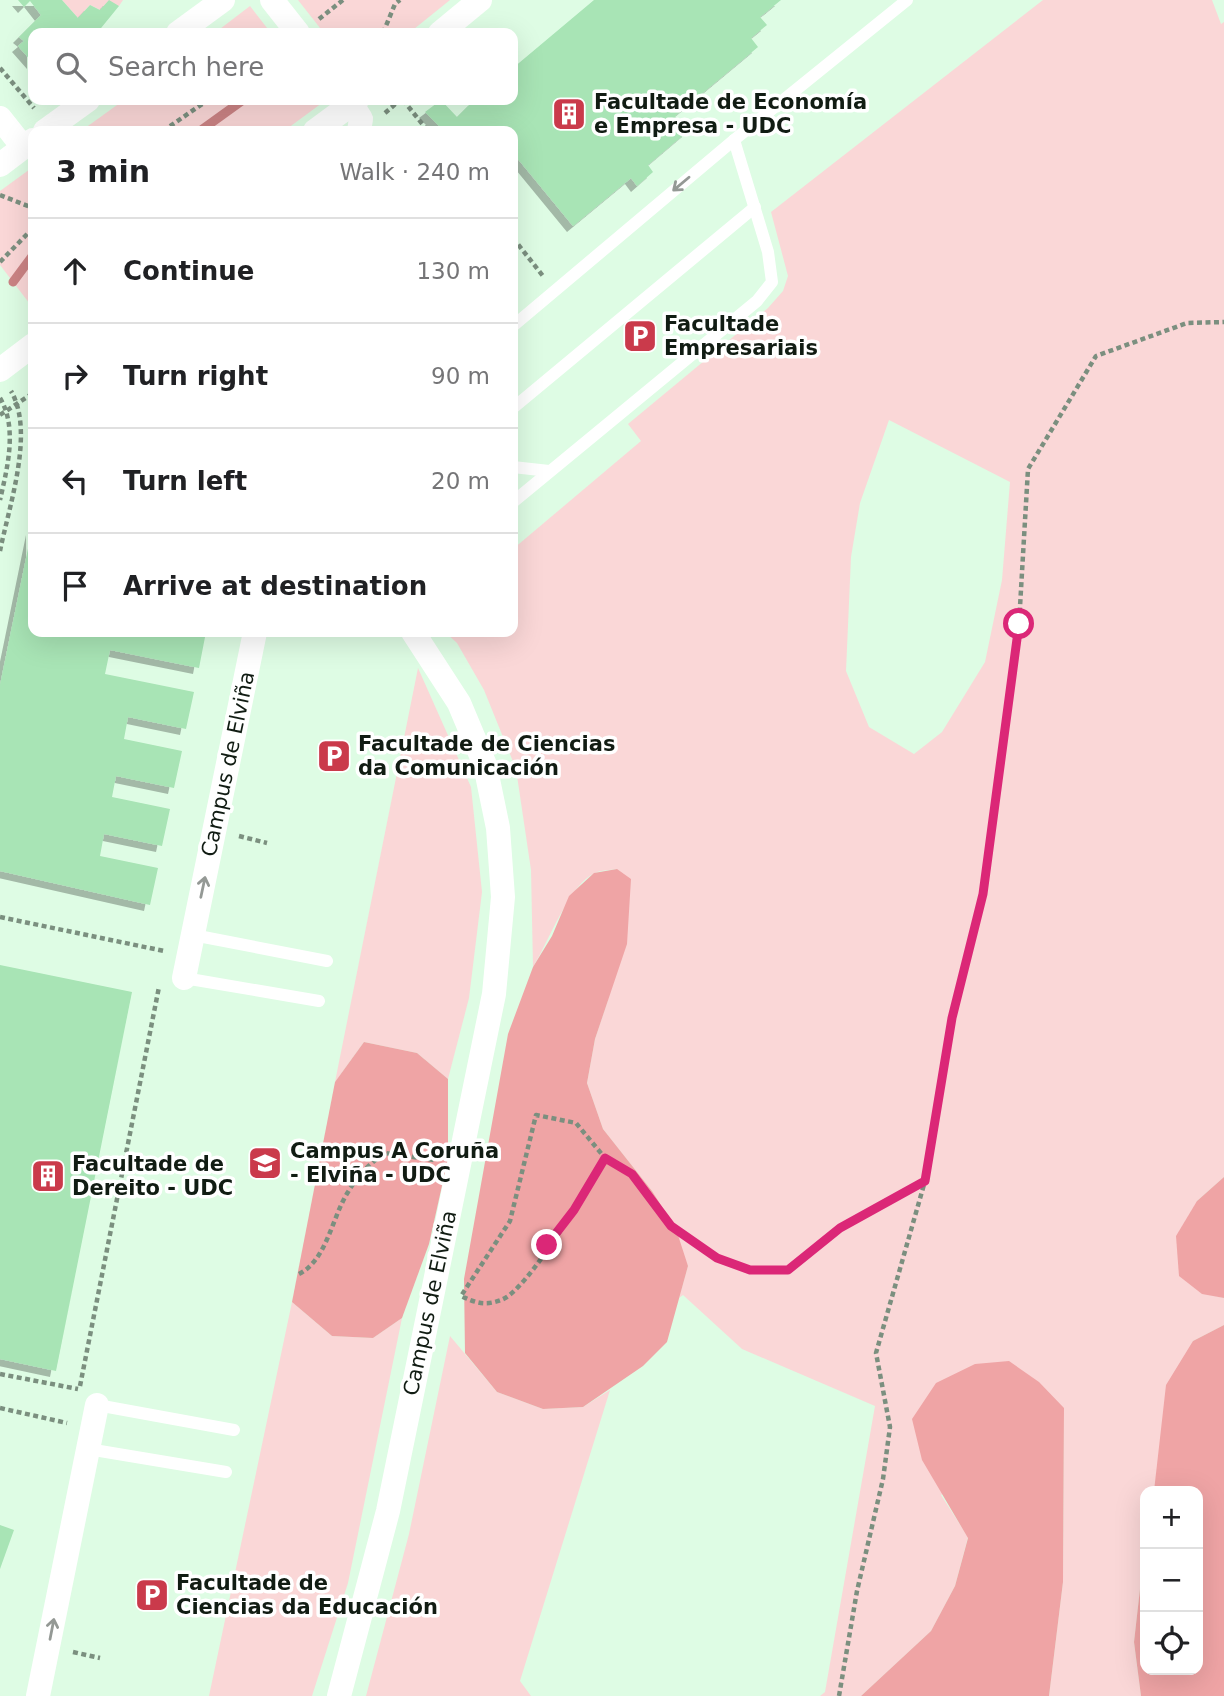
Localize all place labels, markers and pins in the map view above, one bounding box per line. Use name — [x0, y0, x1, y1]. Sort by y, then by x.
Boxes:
place label: Facultade de Economía e Empresa - UDC — [594, 90, 867, 138]
building icon: Facultade de Economía e Empresa - UDC — [550, 95, 588, 133]
place label: Facultade Empresariais — [664, 312, 818, 360]
parking icon: Facultade Empresariais — [621, 317, 659, 355]
place label: Facultade de Ciencias da Comunicación — [358, 732, 615, 780]
parking icon: Facultade de Ciencias da Comunicación — [315, 737, 353, 775]
place label: Campus A Coruña - Elviña - UDC — [290, 1139, 499, 1187]
school or university icon: Campus A Coruña - Elviña - UDC — [246, 1144, 284, 1182]
place label: Facultade de Dereito - UDC — [72, 1152, 233, 1200]
building icon: Facultade de Dereito - UDC — [29, 1157, 67, 1195]
place label: Facultade de Ciencias da Educación — [176, 1571, 438, 1619]
parking icon: Facultade de Ciencias da Educación — [133, 1576, 171, 1614]

